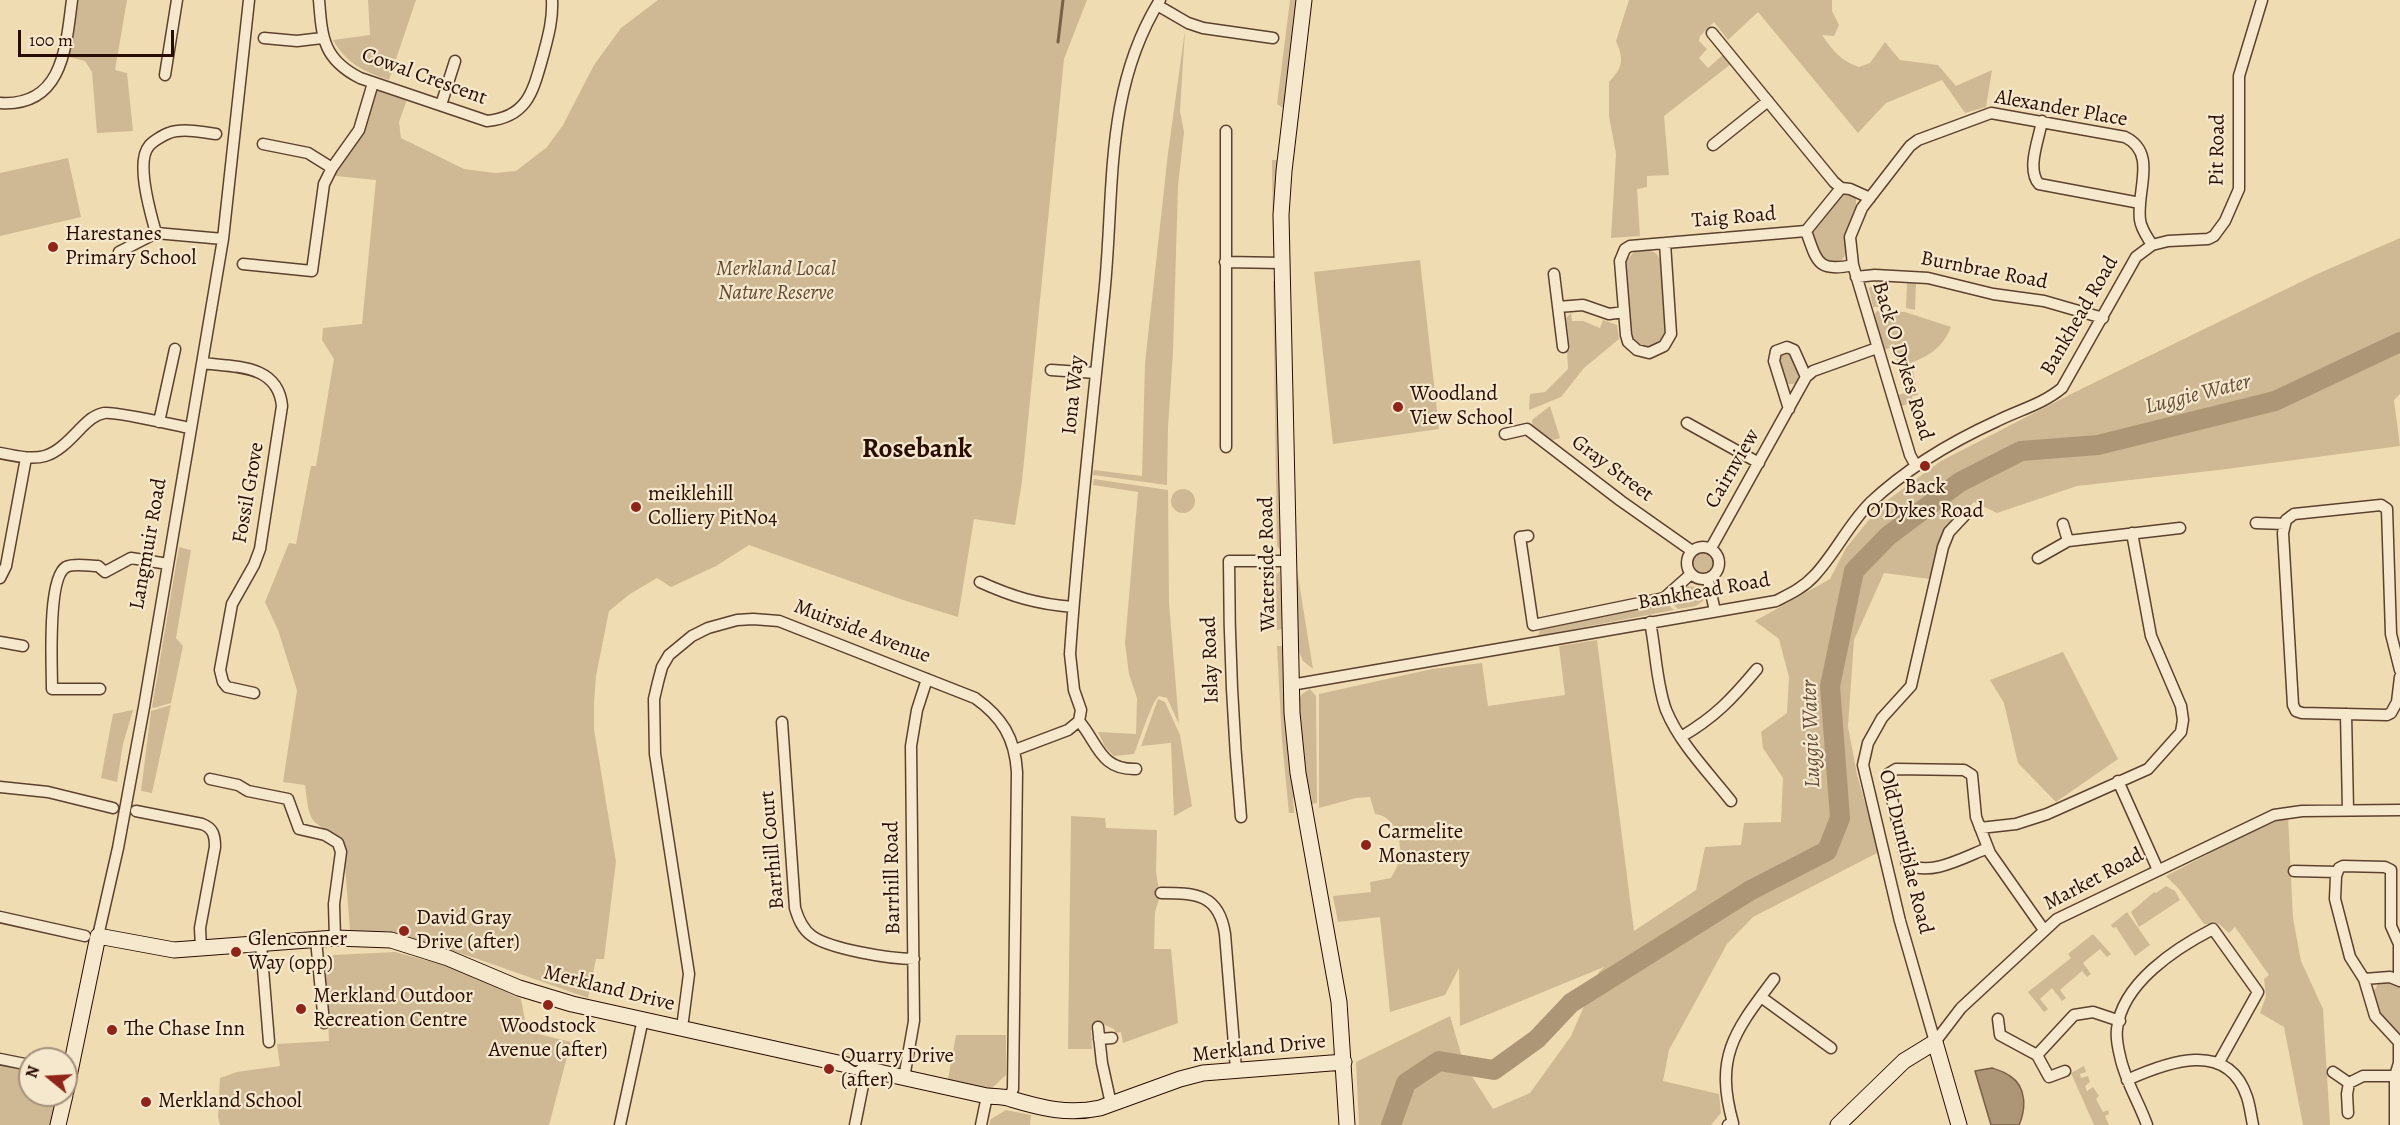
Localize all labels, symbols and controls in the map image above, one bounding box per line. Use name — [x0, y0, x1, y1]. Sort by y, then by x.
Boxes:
scale bar — [21, 18, 177, 56]
text: 100 m — [29, 28, 73, 52]
street label: Cowal Crescent — [358, 43, 490, 111]
street label: Alexander Place — [1993, 85, 2129, 133]
street label: Pit Road — [2205, 114, 2231, 186]
street label: Taig Road — [1691, 202, 1777, 234]
place label: Harestanes Primary School — [65, 222, 196, 272]
marker: Harestanes Primary School — [46, 240, 60, 254]
street label: Burnbrae Road — [1918, 246, 2050, 296]
street label: Bankhead Road — [2036, 252, 2124, 380]
park label: Merkland Local Nature Reserve — [716, 257, 836, 307]
street label: Back O Dykes Road — [1866, 279, 1938, 443]
street label: Iona Way — [1057, 354, 1091, 436]
water label: Luggie Water — [2142, 369, 2254, 421]
place label: Woodland View School — [1410, 382, 1513, 432]
marker: Woodland View School — [1391, 400, 1405, 414]
street label: Cairnview — [1700, 425, 1766, 513]
street label: Gray Street — [1566, 430, 1658, 508]
district label: Rosebank — [862, 434, 972, 466]
street label: Fossil Grove — [228, 440, 270, 546]
marker: Back O'Dykes Road — [1918, 459, 1932, 473]
place label: Back O'Dykes Road — [1866, 475, 1984, 525]
street label: Langmuir Road — [125, 476, 173, 612]
place label: meiklehill Colliery PitNo4 — [648, 482, 778, 532]
street label: Waterside Road — [1254, 496, 1282, 632]
marker: meiklehill Colliery PitNo4 — [629, 500, 643, 514]
street label: Bankhead Road — [1636, 568, 1772, 616]
street label: Muirside Avenue — [790, 594, 934, 670]
street label: Islay Road — [1197, 616, 1225, 704]
water label: Luggie Water — [1797, 680, 1827, 788]
street label: Old Duntiblae Road — [1872, 767, 1938, 937]
street label: Barrhill Court — [755, 789, 791, 911]
place label: Carmelite Monastery — [1378, 820, 1470, 870]
street label: Barrhill Road — [879, 821, 907, 935]
marker: Carmelite Monastery — [1359, 838, 1373, 852]
street label: Market Road — [2040, 843, 2148, 917]
place label: David Gray Drive (after) — [416, 906, 520, 956]
marker: David Gray Drive (after) — [397, 924, 411, 938]
place label: Glenconner Way (opp) — [248, 927, 347, 977]
marker: Glenconner Way (opp) — [229, 945, 243, 959]
street label: Merkland Drive — [541, 961, 677, 1017]
place label: Merkland Outdoor Recreation Centre — [313, 984, 473, 1034]
marker: Woodstock Avenue (after) — [541, 998, 555, 1012]
marker: Merkland Outdoor Recreation Centre — [294, 1002, 308, 1016]
place label: Woodstock Avenue (after) — [488, 1014, 608, 1064]
place label: The Chase Inn — [124, 1017, 245, 1043]
marker: The Chase Inn — [105, 1023, 119, 1037]
street label: Merkland Drive — [1191, 1029, 1327, 1069]
place label: Quarry Drive (after) — [841, 1044, 954, 1094]
north arrow — [18, 1047, 78, 1107]
marker: Quarry Drive (after) — [822, 1062, 836, 1076]
text: N — [21, 1063, 45, 1081]
place label: Merkland School — [158, 1089, 302, 1115]
marker: Merkland School — [139, 1095, 153, 1109]

